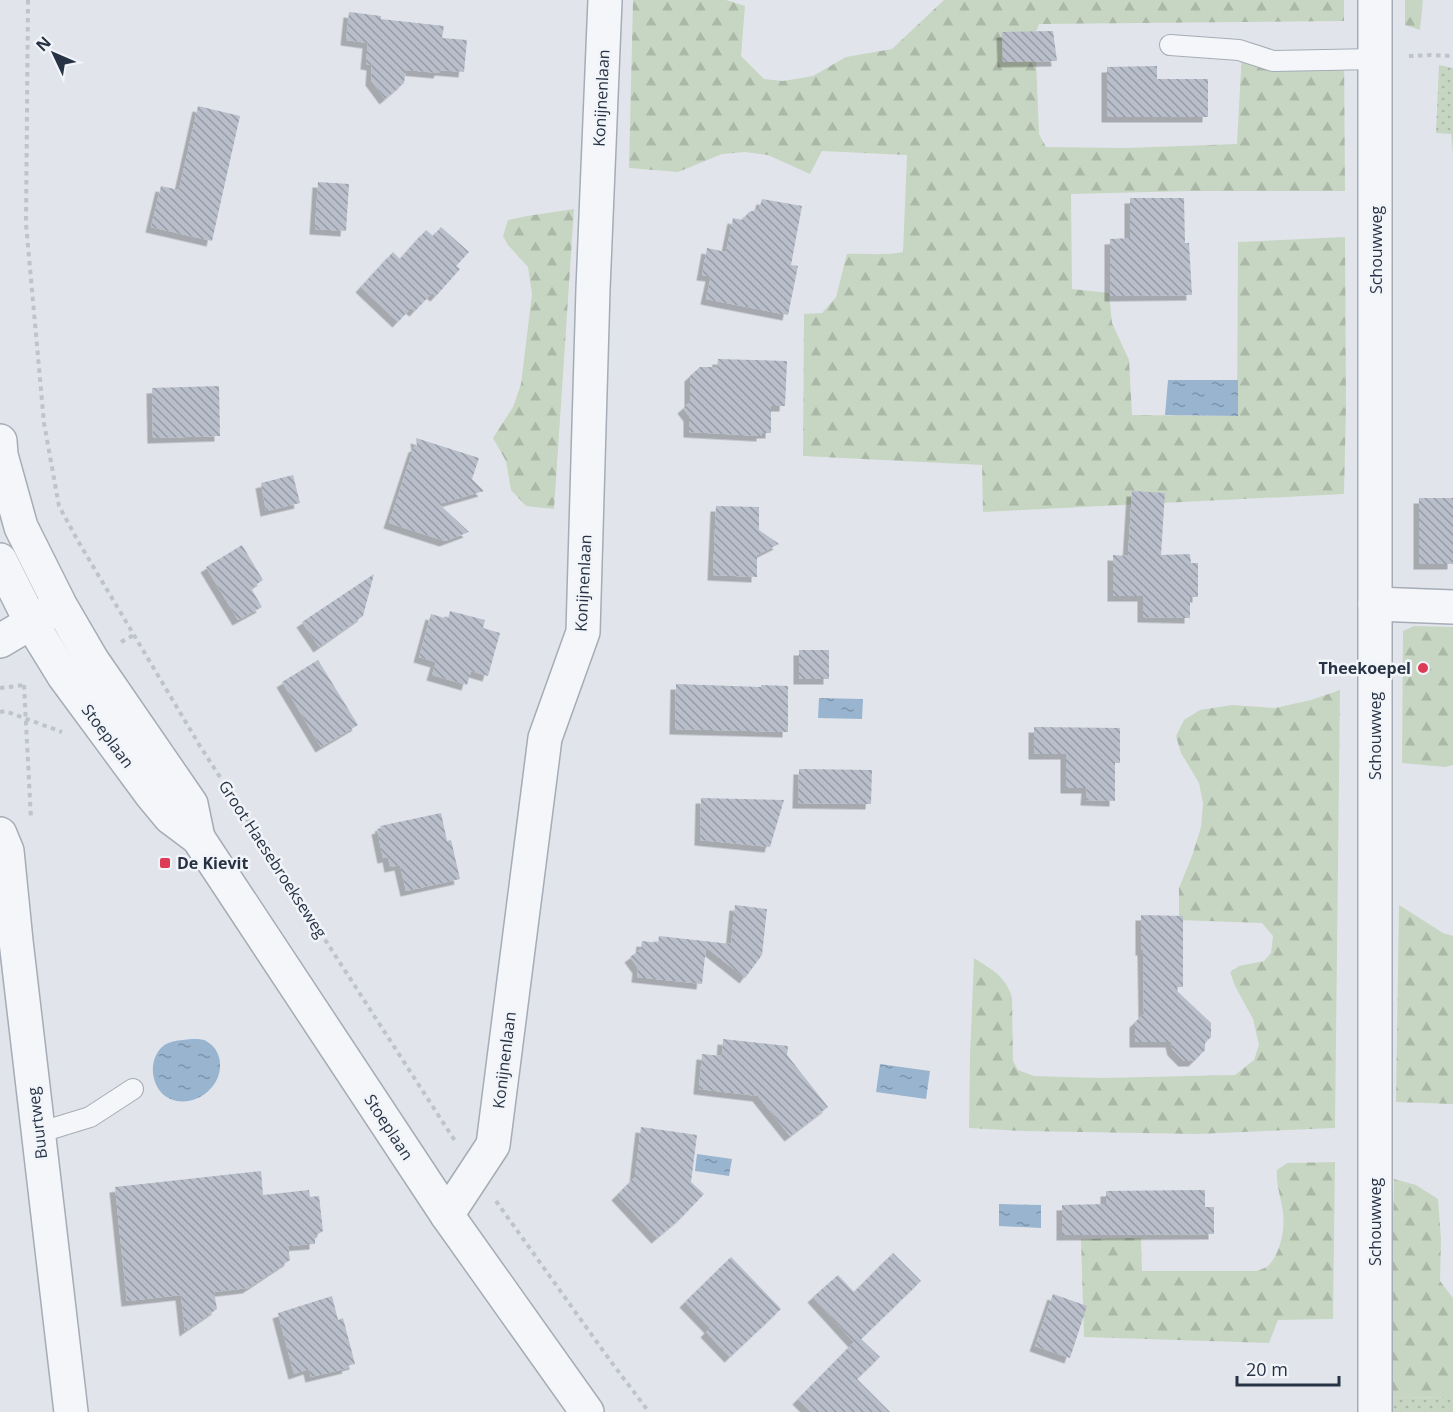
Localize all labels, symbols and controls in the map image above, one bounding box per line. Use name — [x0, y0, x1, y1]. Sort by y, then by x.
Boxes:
north arrow — [24, 24, 84, 84]
text: N — [31, 31, 56, 56]
street label: Konijnenlaan — [587, 49, 615, 147]
street label: Schouwweg — [1365, 206, 1387, 294]
street label: Konijnenlaan — [569, 534, 597, 632]
place label: Theekoepel — [1319, 657, 1411, 679]
marker: Theekoepel — [1416, 661, 1430, 675]
street label: Schouwweg — [1364, 692, 1386, 780]
street label: Stoeplaan — [77, 700, 139, 772]
street label: Groot Haesebroekseweg — [214, 776, 332, 942]
place label: De Kievit — [177, 852, 248, 874]
marker: De Kievit — [158, 856, 172, 870]
street label: Konijnenlaan — [487, 1010, 521, 1110]
street label: Buurtweg — [22, 1085, 52, 1160]
street label: Stoeplaan — [359, 1090, 419, 1164]
street label: Schouwweg — [1364, 1178, 1386, 1266]
scale bar — [1237, 1349, 1339, 1387]
text: 20 m — [1246, 1357, 1288, 1381]

